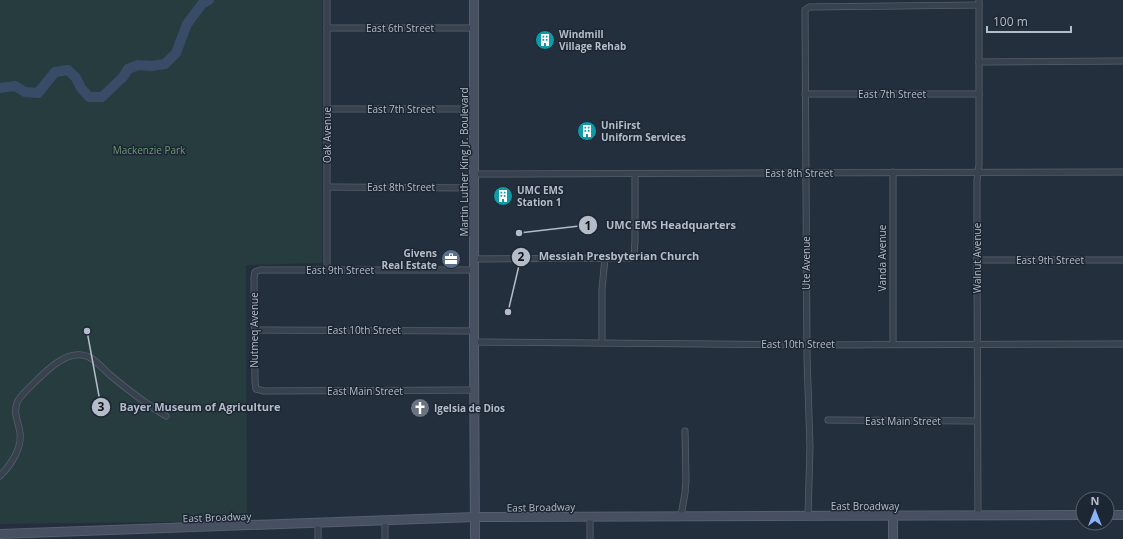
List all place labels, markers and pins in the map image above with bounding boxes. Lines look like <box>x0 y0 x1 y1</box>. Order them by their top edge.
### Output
place label: Windmill Village Rehab <box>559 27 626 53</box>
building icon: Windmill Village Rehab <box>534 29 556 51</box>
place label: UniFirst Uniform Services <box>601 118 686 144</box>
building icon: UniFirst Uniform Services <box>576 120 598 142</box>
place label: UMC EMS Station 1 <box>517 183 564 209</box>
building icon: UMC EMS Station 1 <box>492 185 514 207</box>
callout: UMC EMS Headquarters <box>578 214 744 237</box>
callout: Messiah Presbyterian Church <box>511 245 707 268</box>
place label: Givens Real Estate <box>382 246 437 272</box>
office icon: Givens Real Estate <box>440 248 462 270</box>
callout: Bayer Museum of Agriculture <box>91 395 288 418</box>
church icon: Igelsia de Dios <box>409 397 431 419</box>
place label: Igelsia de Dios <box>434 401 505 415</box>

